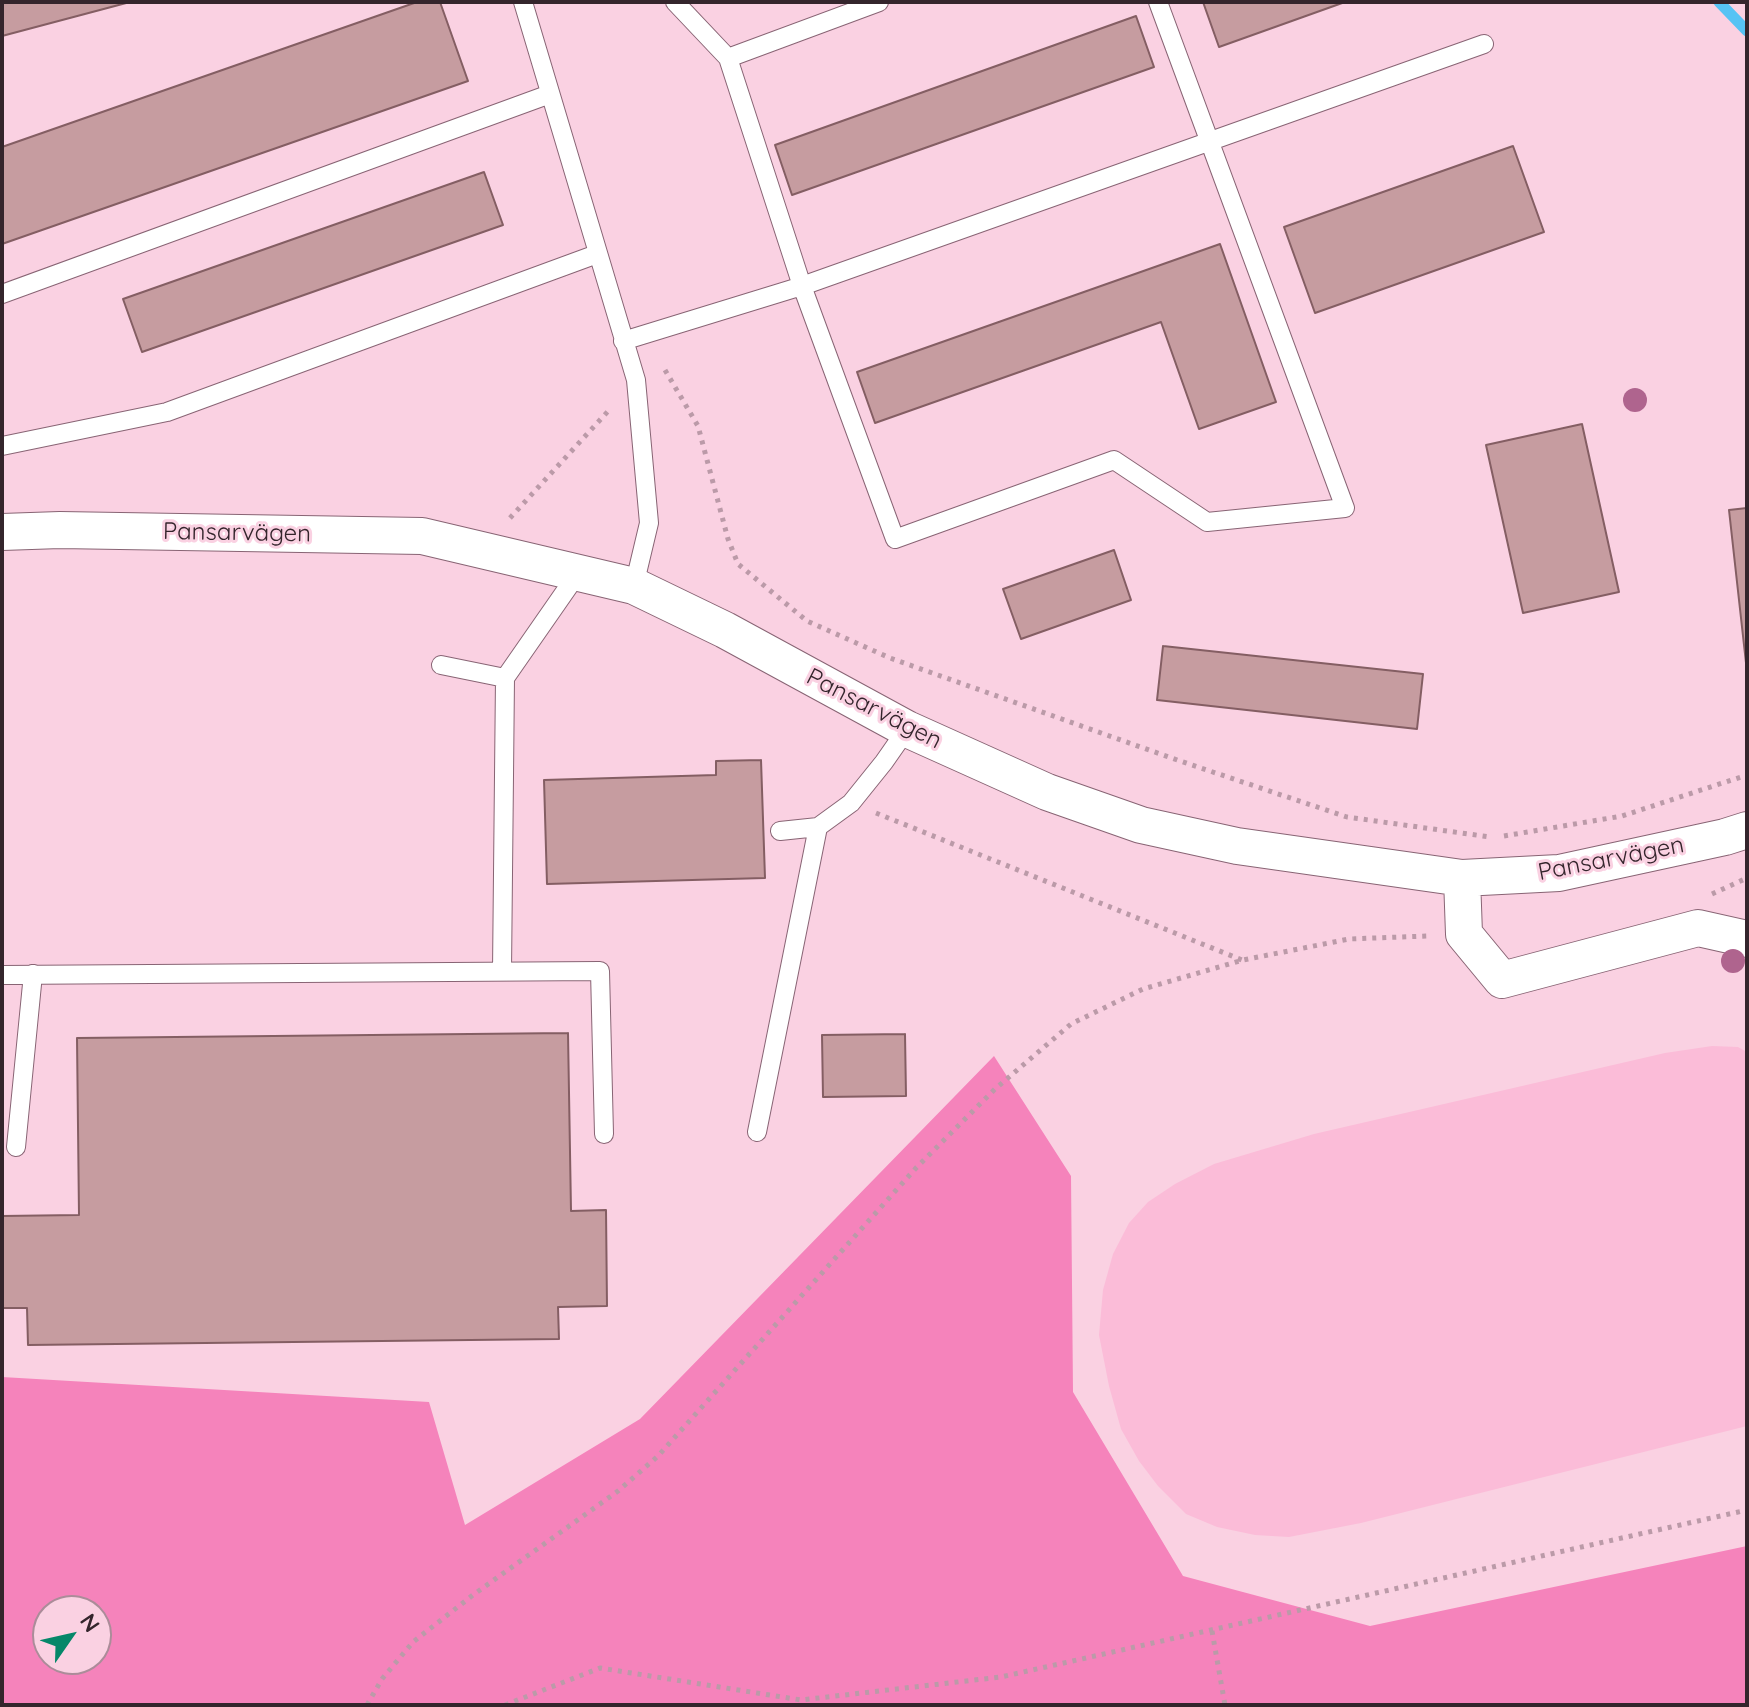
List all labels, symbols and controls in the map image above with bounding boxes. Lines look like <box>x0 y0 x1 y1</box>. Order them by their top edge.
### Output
street label: Pansarvägen <box>163 517 311 549</box>
street label: Pansarvägen <box>801 663 947 755</box>
street label: Pansarvägen <box>1536 831 1686 887</box>
north arrow <box>32 1595 112 1675</box>
text: N <box>74 1608 106 1637</box>

